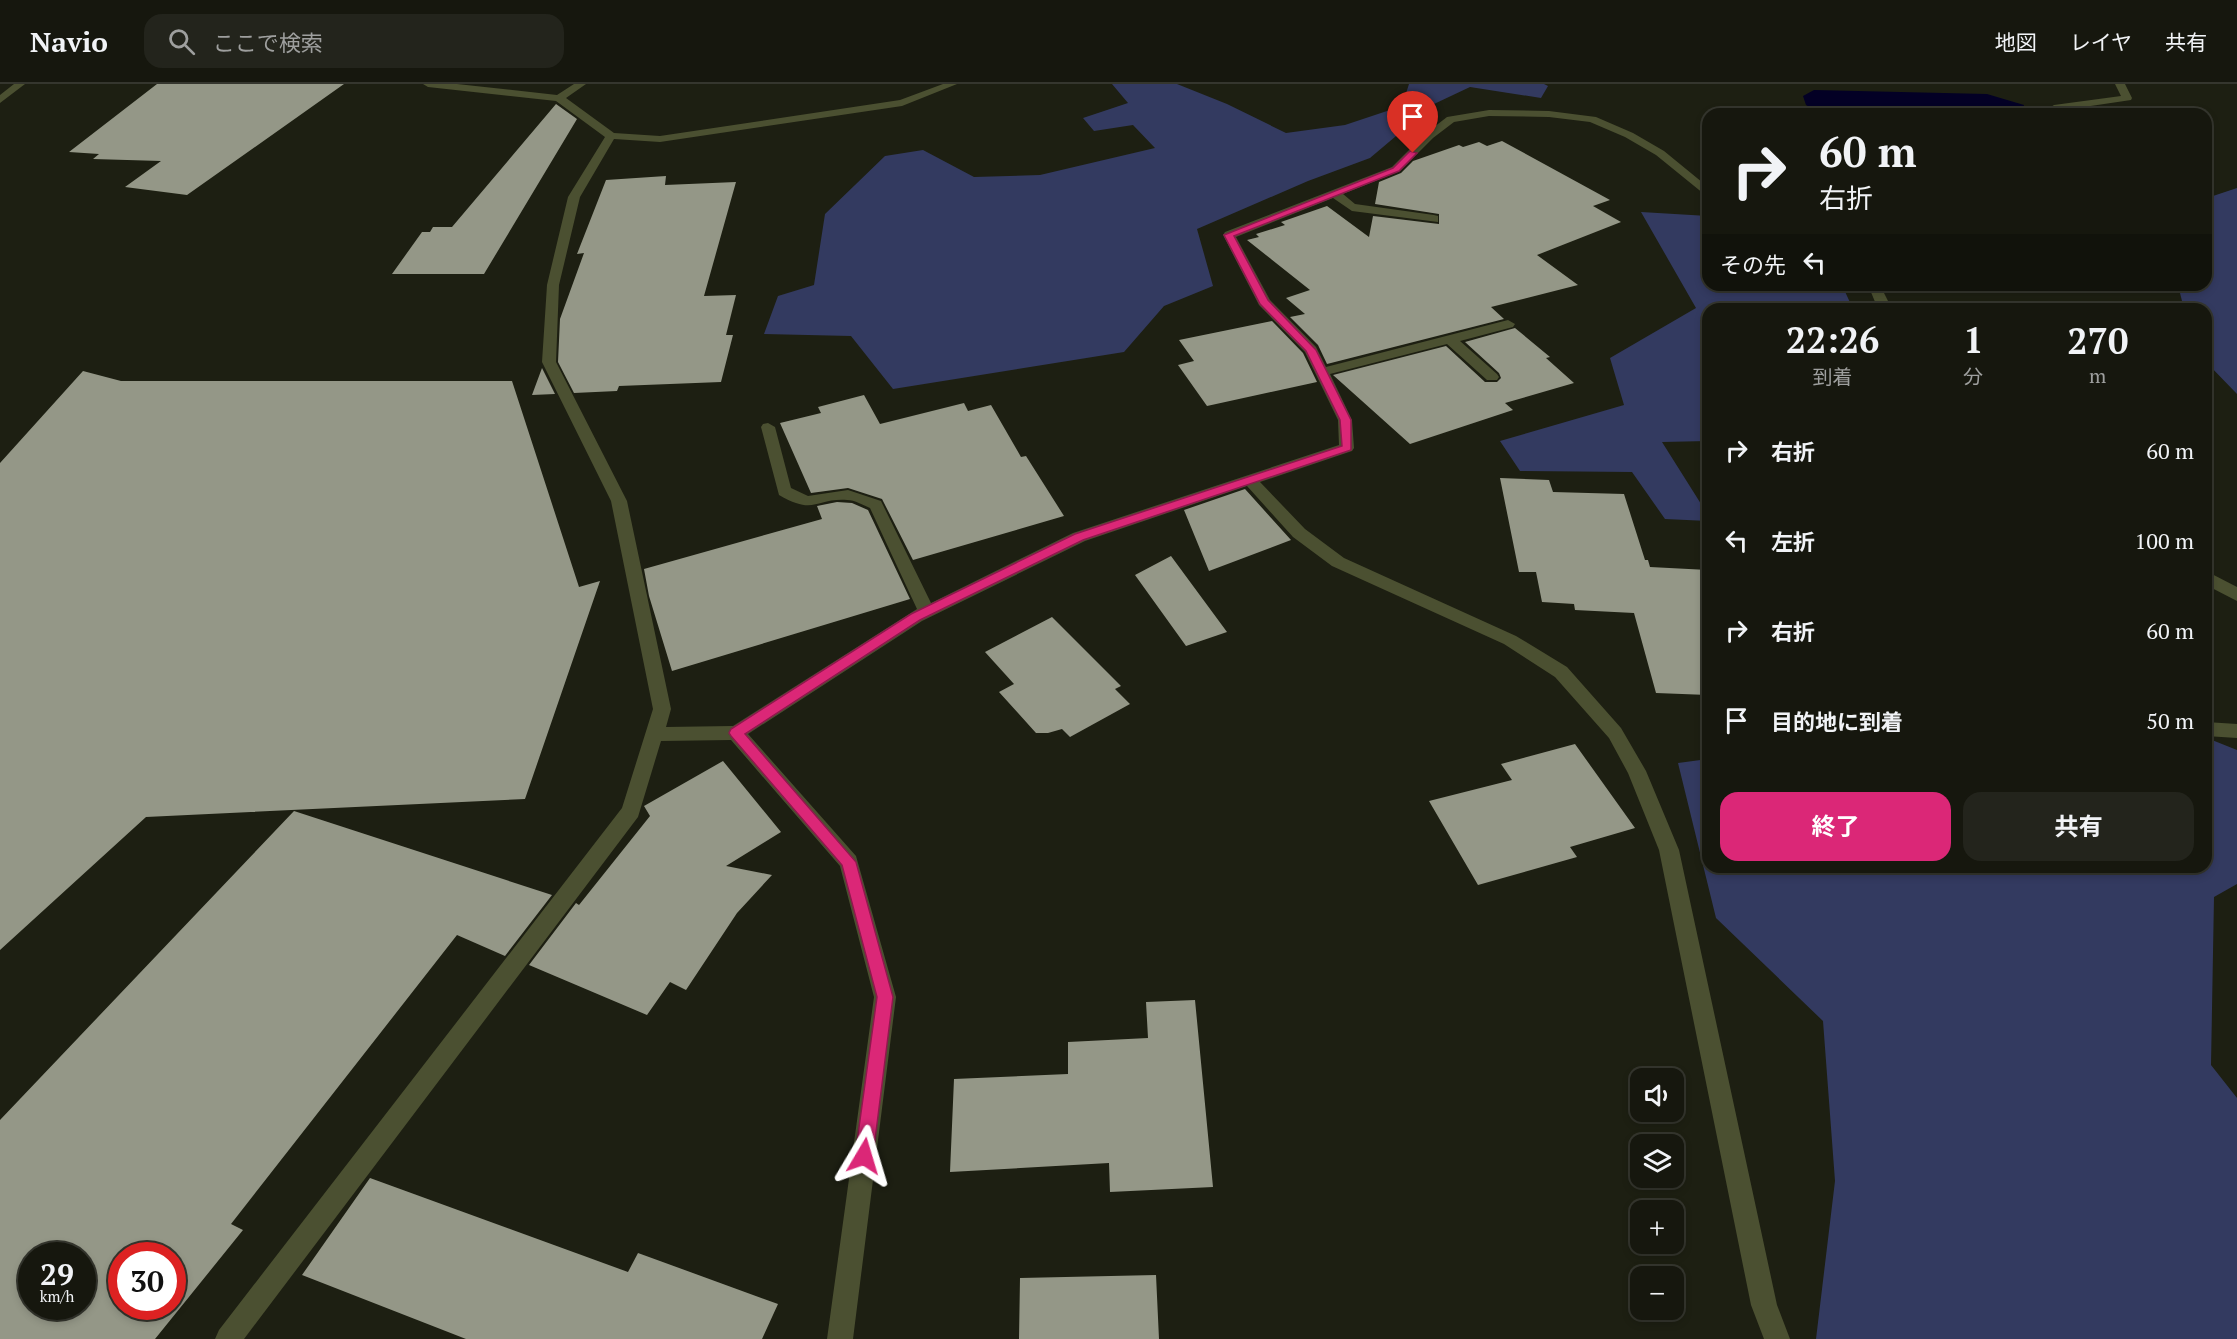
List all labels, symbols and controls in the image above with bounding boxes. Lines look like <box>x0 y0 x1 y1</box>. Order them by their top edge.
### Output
search box <box>144 14 564 68</box>
text: Navio <box>30 23 108 60</box>
icon: search <box>165 25 198 58</box>
text: ここで検索 <box>213 28 323 57</box>
text: 地図 <box>1995 28 2037 56</box>
text: レイヤ <box>2070 28 2132 56</box>
text: 共有 <box>2165 28 2207 56</box>
pin <box>1387 91 1438 153</box>
icon: arrive <box>1396 100 1429 133</box>
text: 60 m <box>1819 123 1917 179</box>
icon: right <box>1720 132 1798 210</box>
text: 右折 <box>1819 180 1873 216</box>
icon: left <box>1798 246 1831 279</box>
text: その先 <box>1720 250 1786 279</box>
text: 22:26 <box>1786 316 1879 363</box>
text: 1 <box>1963 316 1984 363</box>
text: 270 <box>2067 317 2128 364</box>
text: m <box>2089 362 2106 389</box>
text: 到着 <box>1813 363 1853 390</box>
text: 分 <box>1963 363 1983 390</box>
icon: right <box>1720 434 1753 467</box>
text: 60 m <box>2146 436 2194 465</box>
text: 右折 <box>1771 437 1815 466</box>
icon: left <box>1720 524 1753 557</box>
text: 100 m <box>2134 526 2194 555</box>
text: 左折 <box>1771 527 1815 556</box>
icon: right <box>1720 614 1753 647</box>
text: 60 m <box>2146 616 2194 645</box>
text: 右折 <box>1771 617 1815 646</box>
icon: arrive <box>1720 704 1753 737</box>
text: 50 m <box>2146 706 2194 735</box>
text: 目的地に到着 <box>1771 707 1903 736</box>
button: 終了 <box>1720 792 1951 861</box>
button: 共有 <box>1963 792 2194 861</box>
map controls <box>1630 1068 1684 1320</box>
button: sound <box>1630 1068 1684 1122</box>
position arrow <box>832 1124 896 1188</box>
button: layers <box>1630 1134 1684 1188</box>
button: + <box>1630 1200 1684 1254</box>
speed limit sign: 30 <box>108 1242 186 1320</box>
text: 29 <box>40 1254 74 1294</box>
button: − <box>1630 1266 1684 1320</box>
text: km/h <box>40 1286 74 1306</box>

